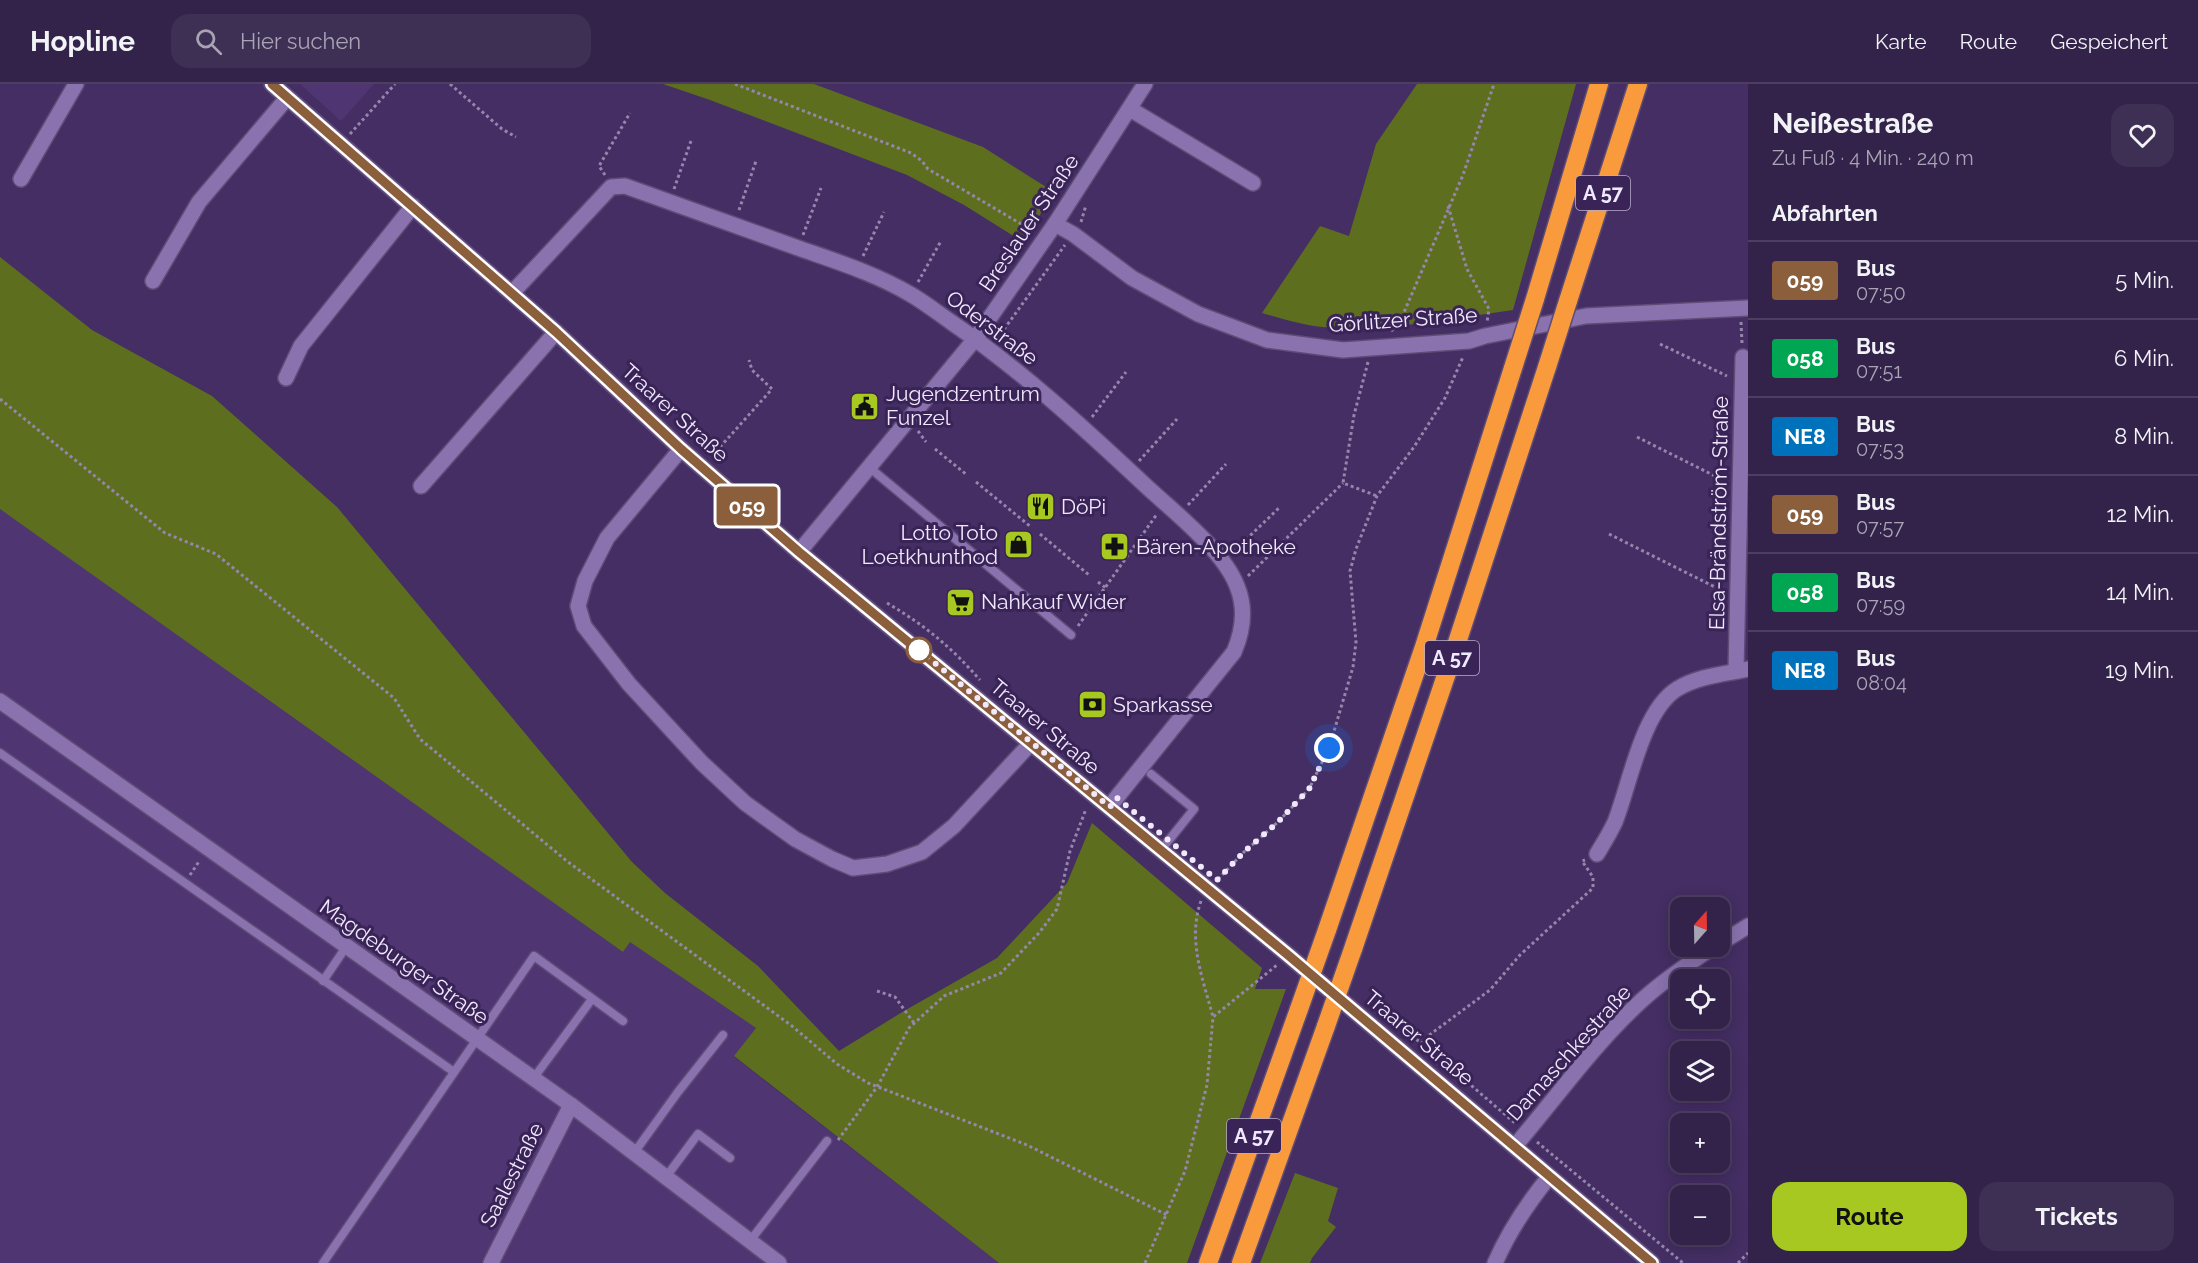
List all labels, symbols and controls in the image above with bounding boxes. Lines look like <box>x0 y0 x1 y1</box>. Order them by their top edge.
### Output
search box <box>171 14 591 68</box>
text: Hopline <box>30 25 135 58</box>
icon: search <box>192 25 225 58</box>
text: Hier suchen <box>240 28 361 54</box>
text: Karte <box>1875 29 1927 54</box>
text: Route <box>1960 29 2017 54</box>
text: Gespeichert <box>2050 29 2168 54</box>
button: heart <box>2111 104 2174 167</box>
text: Neißestraße <box>1772 107 1933 140</box>
text: Zu Fuß · 4 Min. · 240 m <box>1772 146 1974 170</box>
street label: Breslauer Straße <box>974 149 1084 296</box>
road number: A 57 <box>1576 176 1630 210</box>
text: Abfahrten <box>1772 200 1878 226</box>
text: Bus <box>1856 255 1895 281</box>
text: 5 Min. <box>2115 267 2174 293</box>
text: 059 <box>1787 268 1823 293</box>
text: 07:50 <box>1856 281 1906 305</box>
street label: Oderstraße <box>941 285 1043 370</box>
street label: Görlitzer Straße <box>1328 302 1478 337</box>
text: Bus <box>1856 333 1895 359</box>
text: 6 Min. <box>2114 345 2174 371</box>
text: 058 <box>1786 346 1824 371</box>
street label: Traarer Straße <box>617 358 734 467</box>
text: 07:51 <box>1856 359 1902 383</box>
place label: Jugendzentrum Funzel <box>886 381 1040 430</box>
public building icon: Jugendzentrum Funzel <box>849 390 881 422</box>
street label: Elsa-Brändström-Straße <box>1704 396 1733 630</box>
text: Bus <box>1856 411 1895 437</box>
text: 8 Min. <box>2114 423 2174 449</box>
text: NE8 <box>1784 424 1826 449</box>
text: 07:53 <box>1856 437 1904 461</box>
line badge: 059 <box>712 486 782 526</box>
text: Bus <box>1856 489 1895 515</box>
restaurant icon: DöPi <box>1024 491 1056 523</box>
text: 059 <box>729 494 765 519</box>
place label: DöPi <box>1061 494 1106 519</box>
text: 12 Min. <box>2106 501 2174 527</box>
text: 059 <box>1787 502 1823 527</box>
text: 07:57 <box>1856 515 1904 539</box>
place label: Lotto Toto Loetkhunthod <box>861 520 998 569</box>
shop icon: Lotto Toto Loetkhunthod <box>1003 529 1035 561</box>
pharmacy icon: Bären-Apotheke <box>1099 531 1131 563</box>
place label: Bären-Apotheke <box>1136 534 1296 559</box>
text: Bus <box>1856 567 1895 593</box>
text: 14 Min. <box>2106 579 2174 605</box>
text: 058 <box>1786 580 1824 605</box>
supermarket icon: Nahkauf Wider <box>944 586 976 618</box>
place label: Nahkauf Wider <box>981 589 1127 614</box>
text: 07:59 <box>1856 593 1905 617</box>
unlabelled marker <box>906 637 932 663</box>
road number: A 57 <box>1425 641 1479 675</box>
text: Bus <box>1856 645 1895 671</box>
text: 19 Min. <box>2105 657 2174 683</box>
text: NE8 <box>1784 658 1826 683</box>
text: 08:04 <box>1856 671 1907 695</box>
street label: Traarer Straße <box>986 674 1105 780</box>
bank icon: Sparkasse <box>1076 689 1108 721</box>
place label: Sparkasse <box>1113 692 1213 717</box>
your location <box>1314 733 1344 763</box>
street label: Magdeburger Straße <box>315 894 494 1029</box>
north arrow <box>1670 897 1730 957</box>
map controls <box>1670 897 1730 1245</box>
button: locate <box>1670 969 1730 1029</box>
street label: Damaschkestraße <box>1501 980 1636 1126</box>
street label: Traarer Straße <box>1360 985 1479 1091</box>
button: layers <box>1670 1041 1730 1101</box>
button: + <box>1670 1113 1730 1173</box>
street label: Saalestraße <box>475 1119 548 1231</box>
road number: A 57 <box>1227 1119 1281 1153</box>
button: Route <box>1772 1182 1967 1251</box>
button: Tickets <box>1979 1182 2174 1251</box>
button: − <box>1670 1185 1730 1245</box>

